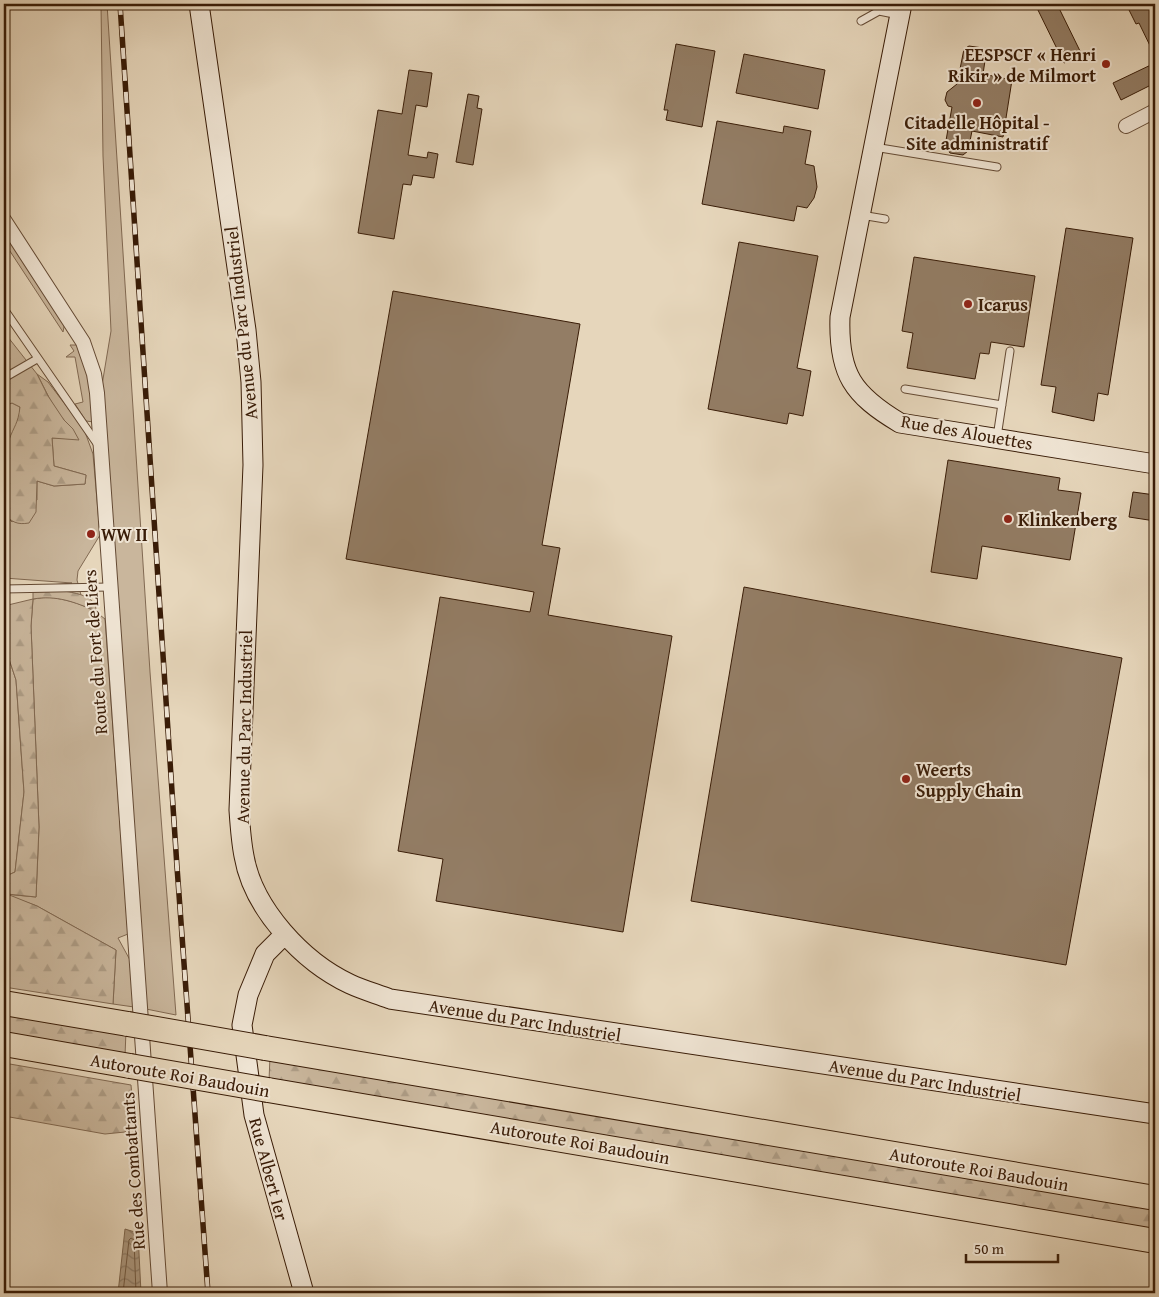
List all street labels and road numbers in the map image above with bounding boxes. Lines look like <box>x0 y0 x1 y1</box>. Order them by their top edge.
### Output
street label: Avenue du Parc Industriel <box>217 225 265 421</box>
street label: Rue des Alouettes <box>899 407 1035 457</box>
street label: Route du Fort de Liers <box>76 569 114 735</box>
street label: Avenue du Parc Industriel <box>229 630 259 824</box>
street label: Avenue du Parc Industriel <box>427 991 623 1049</box>
street label: Autoroute Roi Baudouin <box>88 1046 272 1104</box>
street label: Avenue du Parc Industriel <box>827 1051 1023 1109</box>
street label: Rue des Combattants <box>114 1091 152 1251</box>
street label: Autoroute Roi Baudouin <box>488 1113 672 1171</box>
street label: Rue Albert Ier <box>242 1115 296 1224</box>
street label: Autoroute Roi Baudouin <box>887 1140 1071 1198</box>

